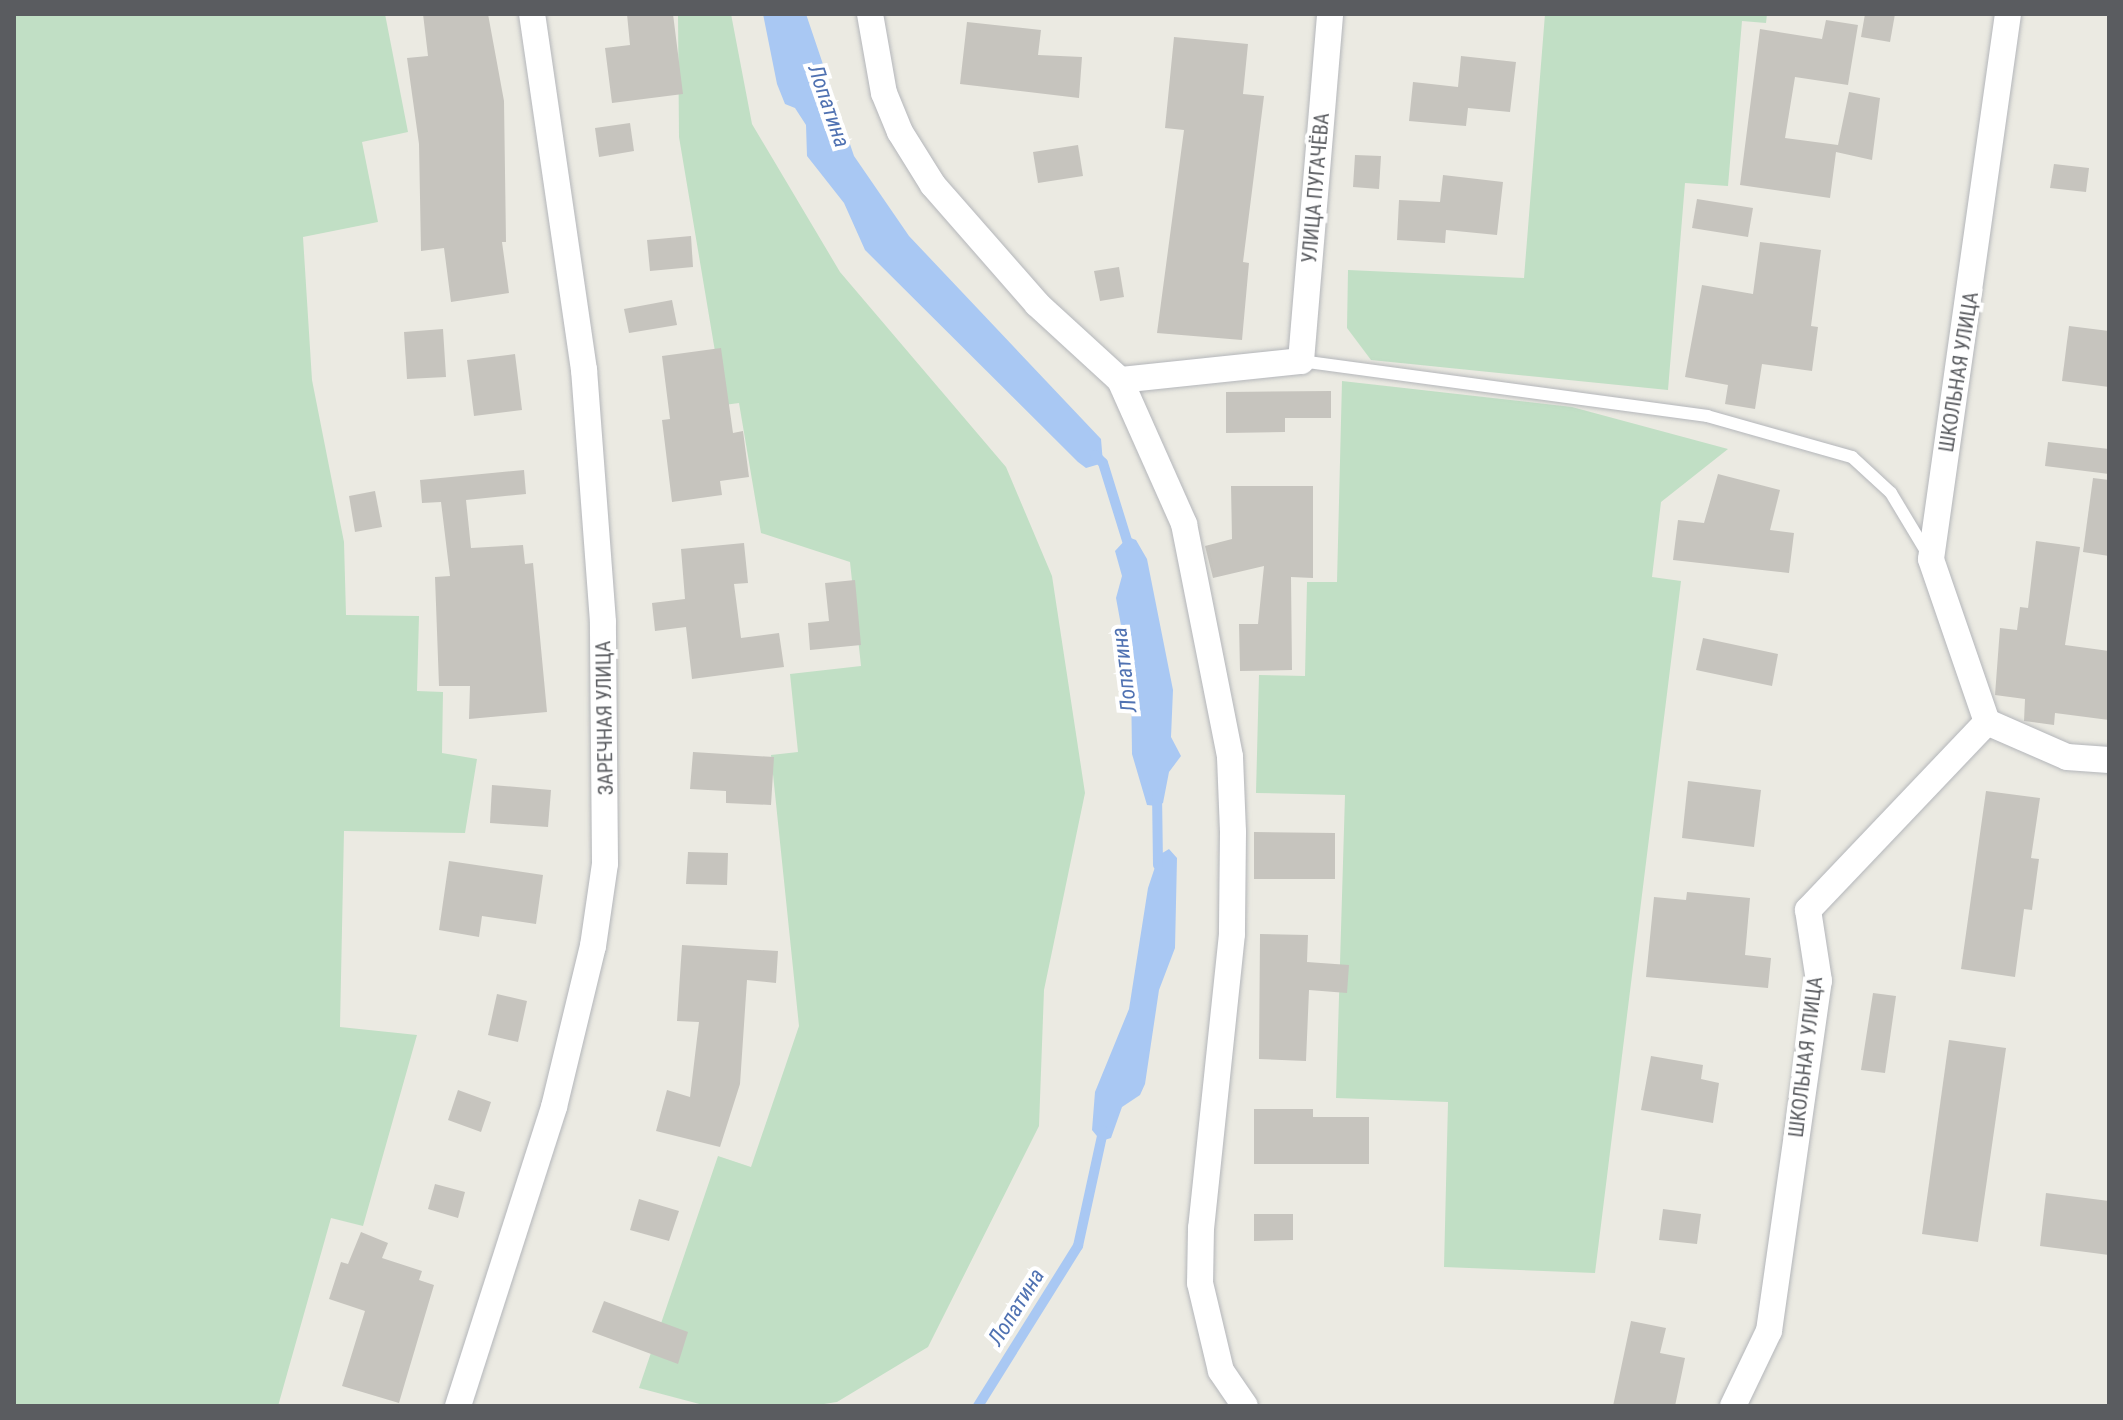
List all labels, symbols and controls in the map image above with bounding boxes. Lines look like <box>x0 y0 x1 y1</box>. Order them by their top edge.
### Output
water label: Лопатина <box>803 61 855 151</box>
street label: УЛИЦА ПУГАЧЁВА <box>1297 112 1335 264</box>
street label: ШКОЛЬНАЯ УЛИЦА <box>1934 290 1984 454</box>
water label: Лопатина <box>1106 626 1142 714</box>
street label: ЗАРЕЧНАЯ УЛИЦА <box>592 641 618 795</box>
street label: ШКОЛЬНАЯ УЛИЦА <box>1784 975 1828 1139</box>
water label: Лопатина <box>982 1264 1050 1350</box>

